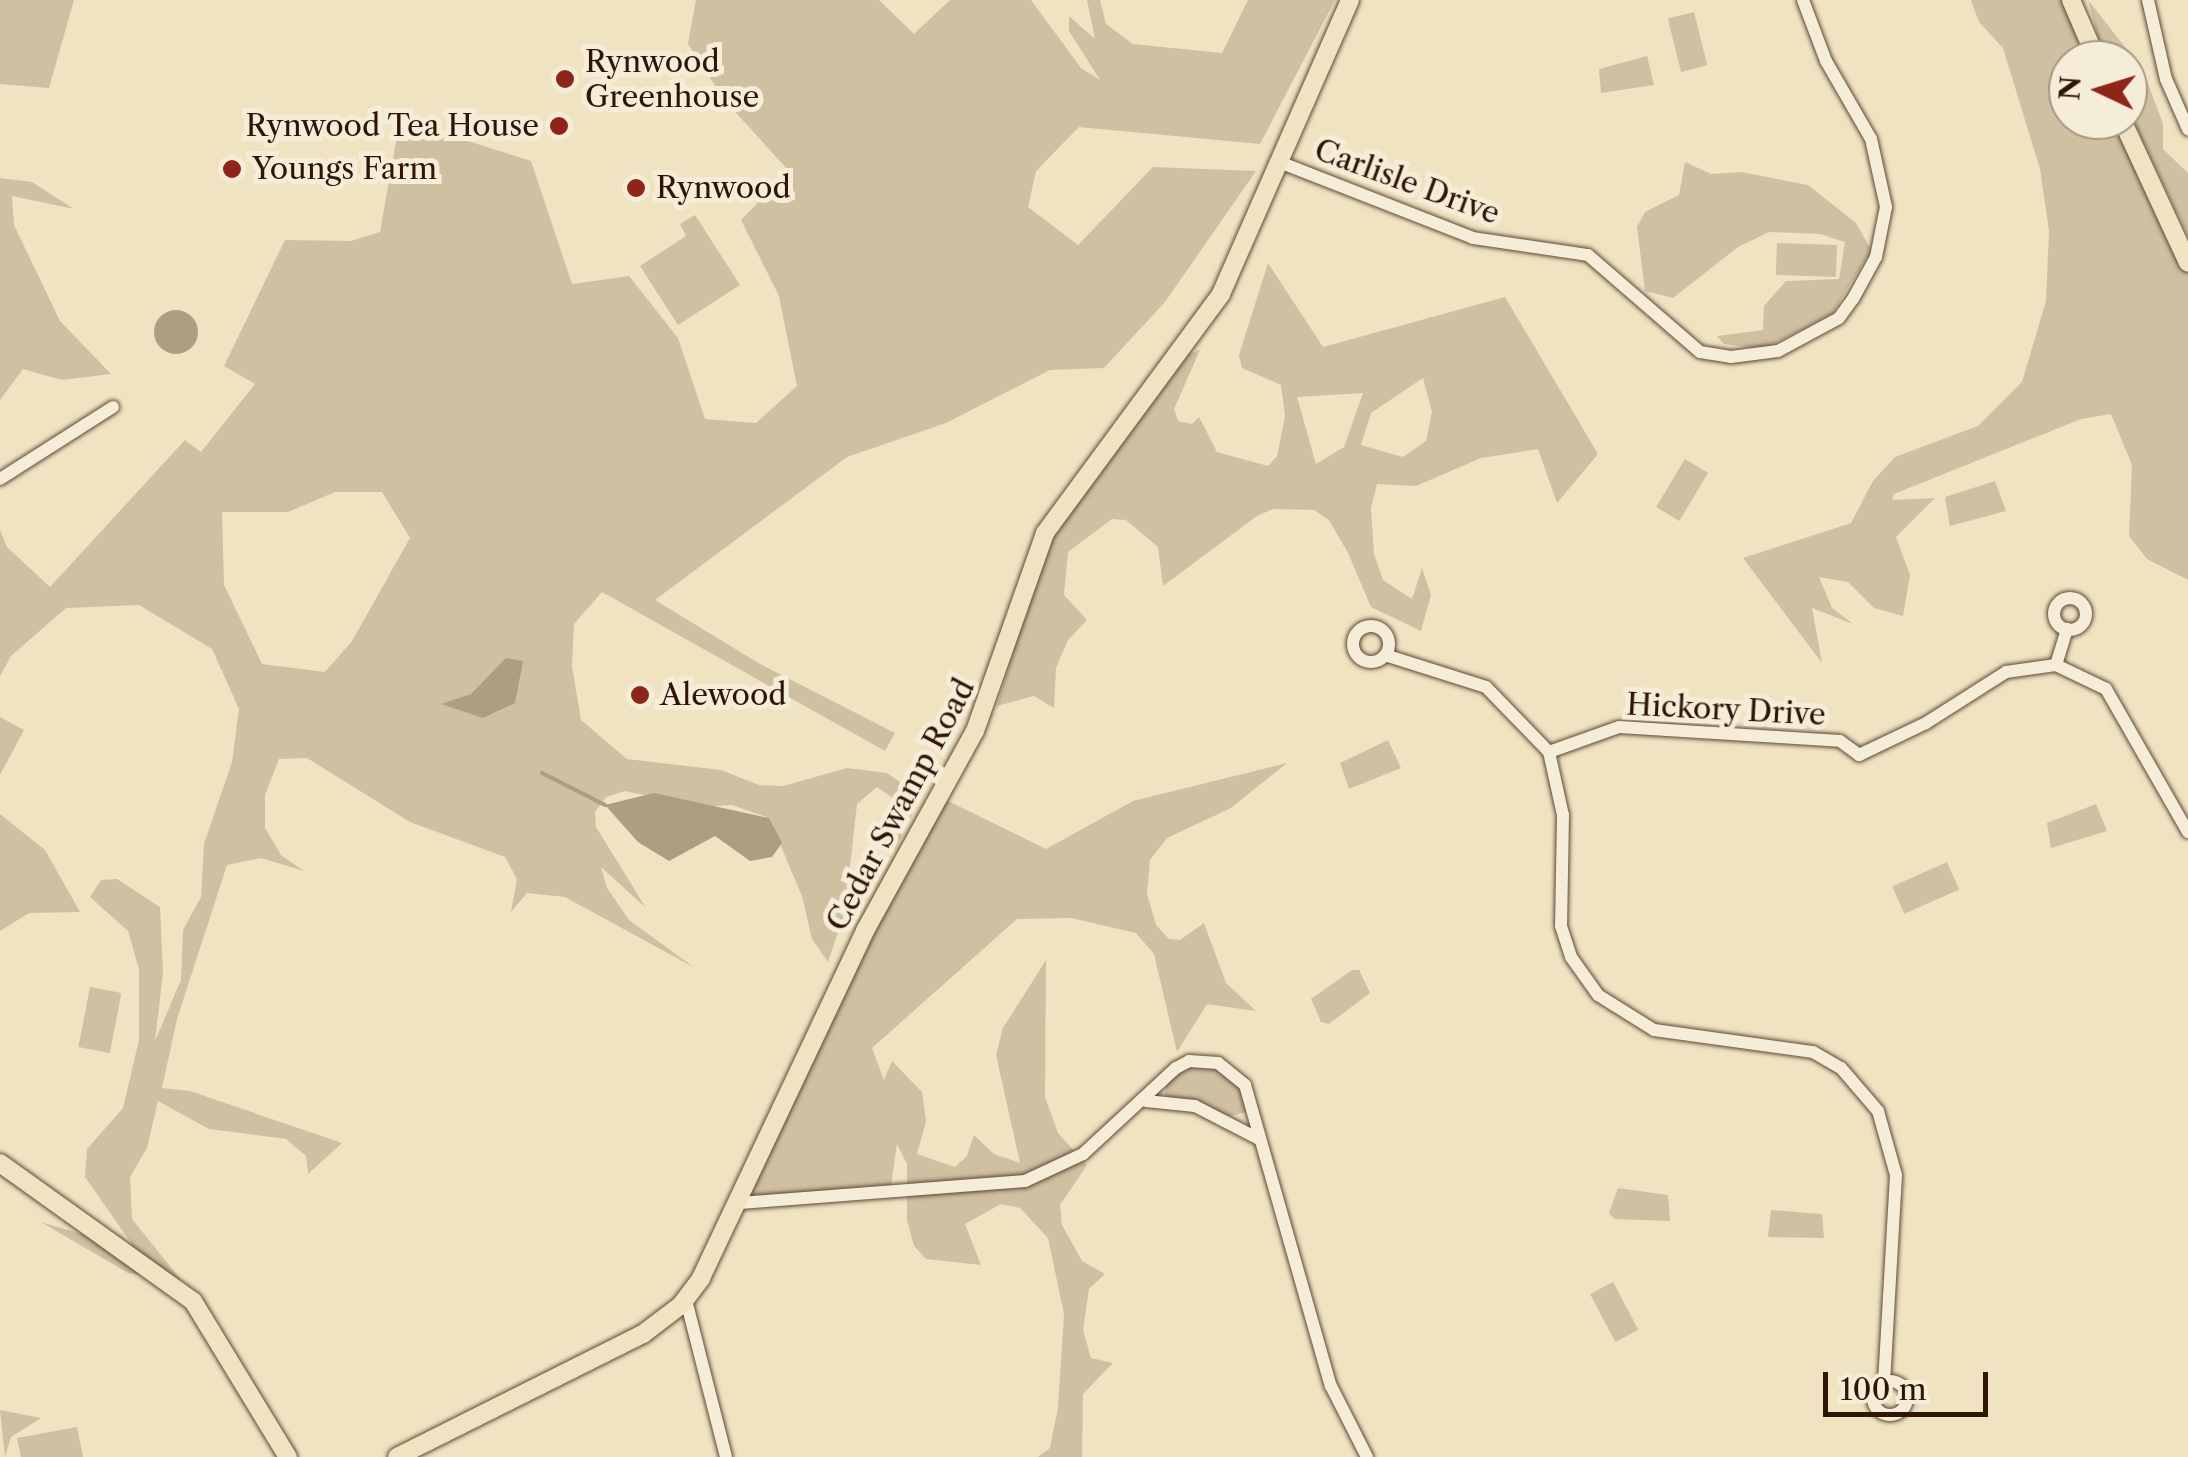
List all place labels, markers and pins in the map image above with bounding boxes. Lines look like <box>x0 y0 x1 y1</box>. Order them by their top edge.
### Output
place label: Rynwood Greenhouse <box>585 44 759 114</box>
marker: Rynwood Greenhouse <box>554 68 576 90</box>
place label: Rynwood Tea House <box>244 108 539 144</box>
marker: Rynwood Tea House <box>548 115 570 137</box>
place label: Youngs Farm <box>252 151 437 187</box>
marker: Youngs Farm <box>221 158 243 180</box>
place label: Rynwood <box>656 170 791 206</box>
marker: Rynwood <box>625 177 647 199</box>
place label: Alewood <box>660 677 787 713</box>
marker: Alewood <box>629 684 651 706</box>

